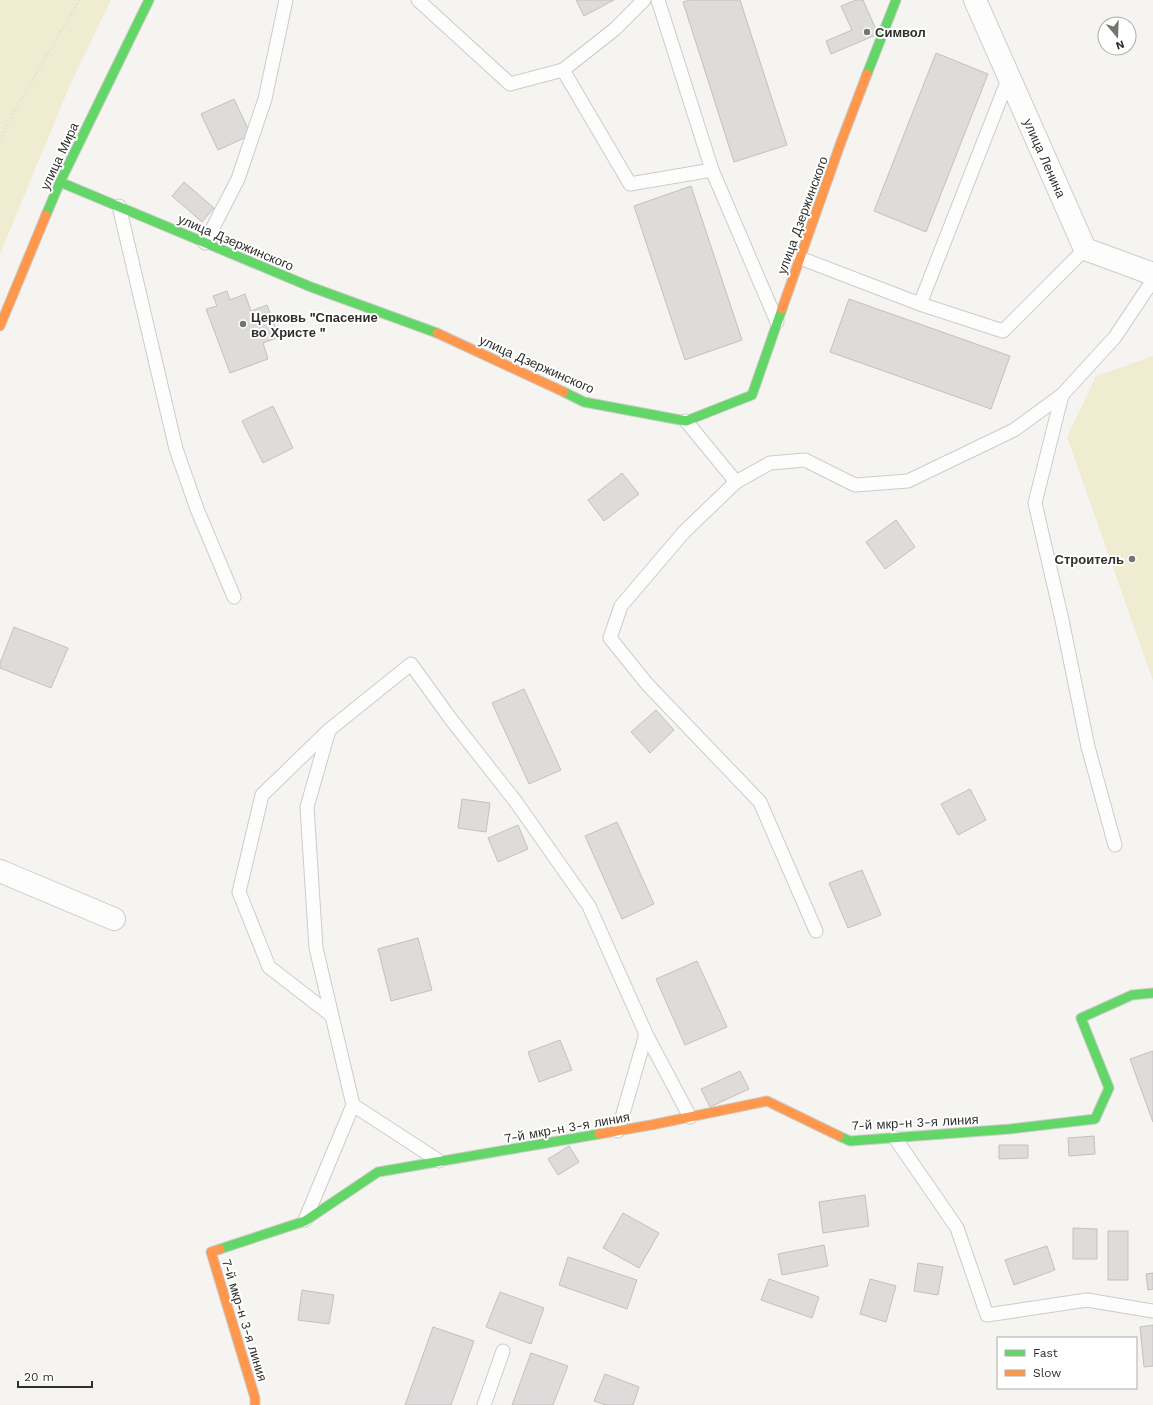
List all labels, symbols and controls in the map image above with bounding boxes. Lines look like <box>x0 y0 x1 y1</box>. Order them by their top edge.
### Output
north arrow <box>1097 16 1137 56</box>
place label: Символ <box>875 25 926 40</box>
marker: Символ <box>862 27 872 37</box>
text: N <box>1114 38 1126 52</box>
street label: улица Ленина <box>1020 116 1069 201</box>
street label: улица Мира <box>37 119 82 192</box>
street label: улица Дзержинского <box>774 154 831 276</box>
street label: улица Дзержинского <box>176 211 296 274</box>
place label: Церковь "Спасение во Христе " <box>251 310 378 340</box>
marker: Церковь "Спасение во Христе " <box>238 319 248 329</box>
street label: улица Дзержинского <box>477 332 597 397</box>
place label: Строитель <box>1055 552 1124 567</box>
marker: Строитель <box>1127 554 1137 564</box>
street label: 7-й мкр-н 3-я линия <box>503 1109 631 1146</box>
street label: 7-й мкр-н 3-я линия <box>851 1112 979 1133</box>
street label: 7-й мкр-н 3-я линия <box>219 1257 270 1383</box>
legend <box>997 1337 1137 1389</box>
text: Fast <box>1033 1346 1058 1360</box>
scale bar <box>18 1363 92 1389</box>
text: Slow <box>1033 1366 1061 1380</box>
text: 20 m <box>24 1370 54 1384</box>

